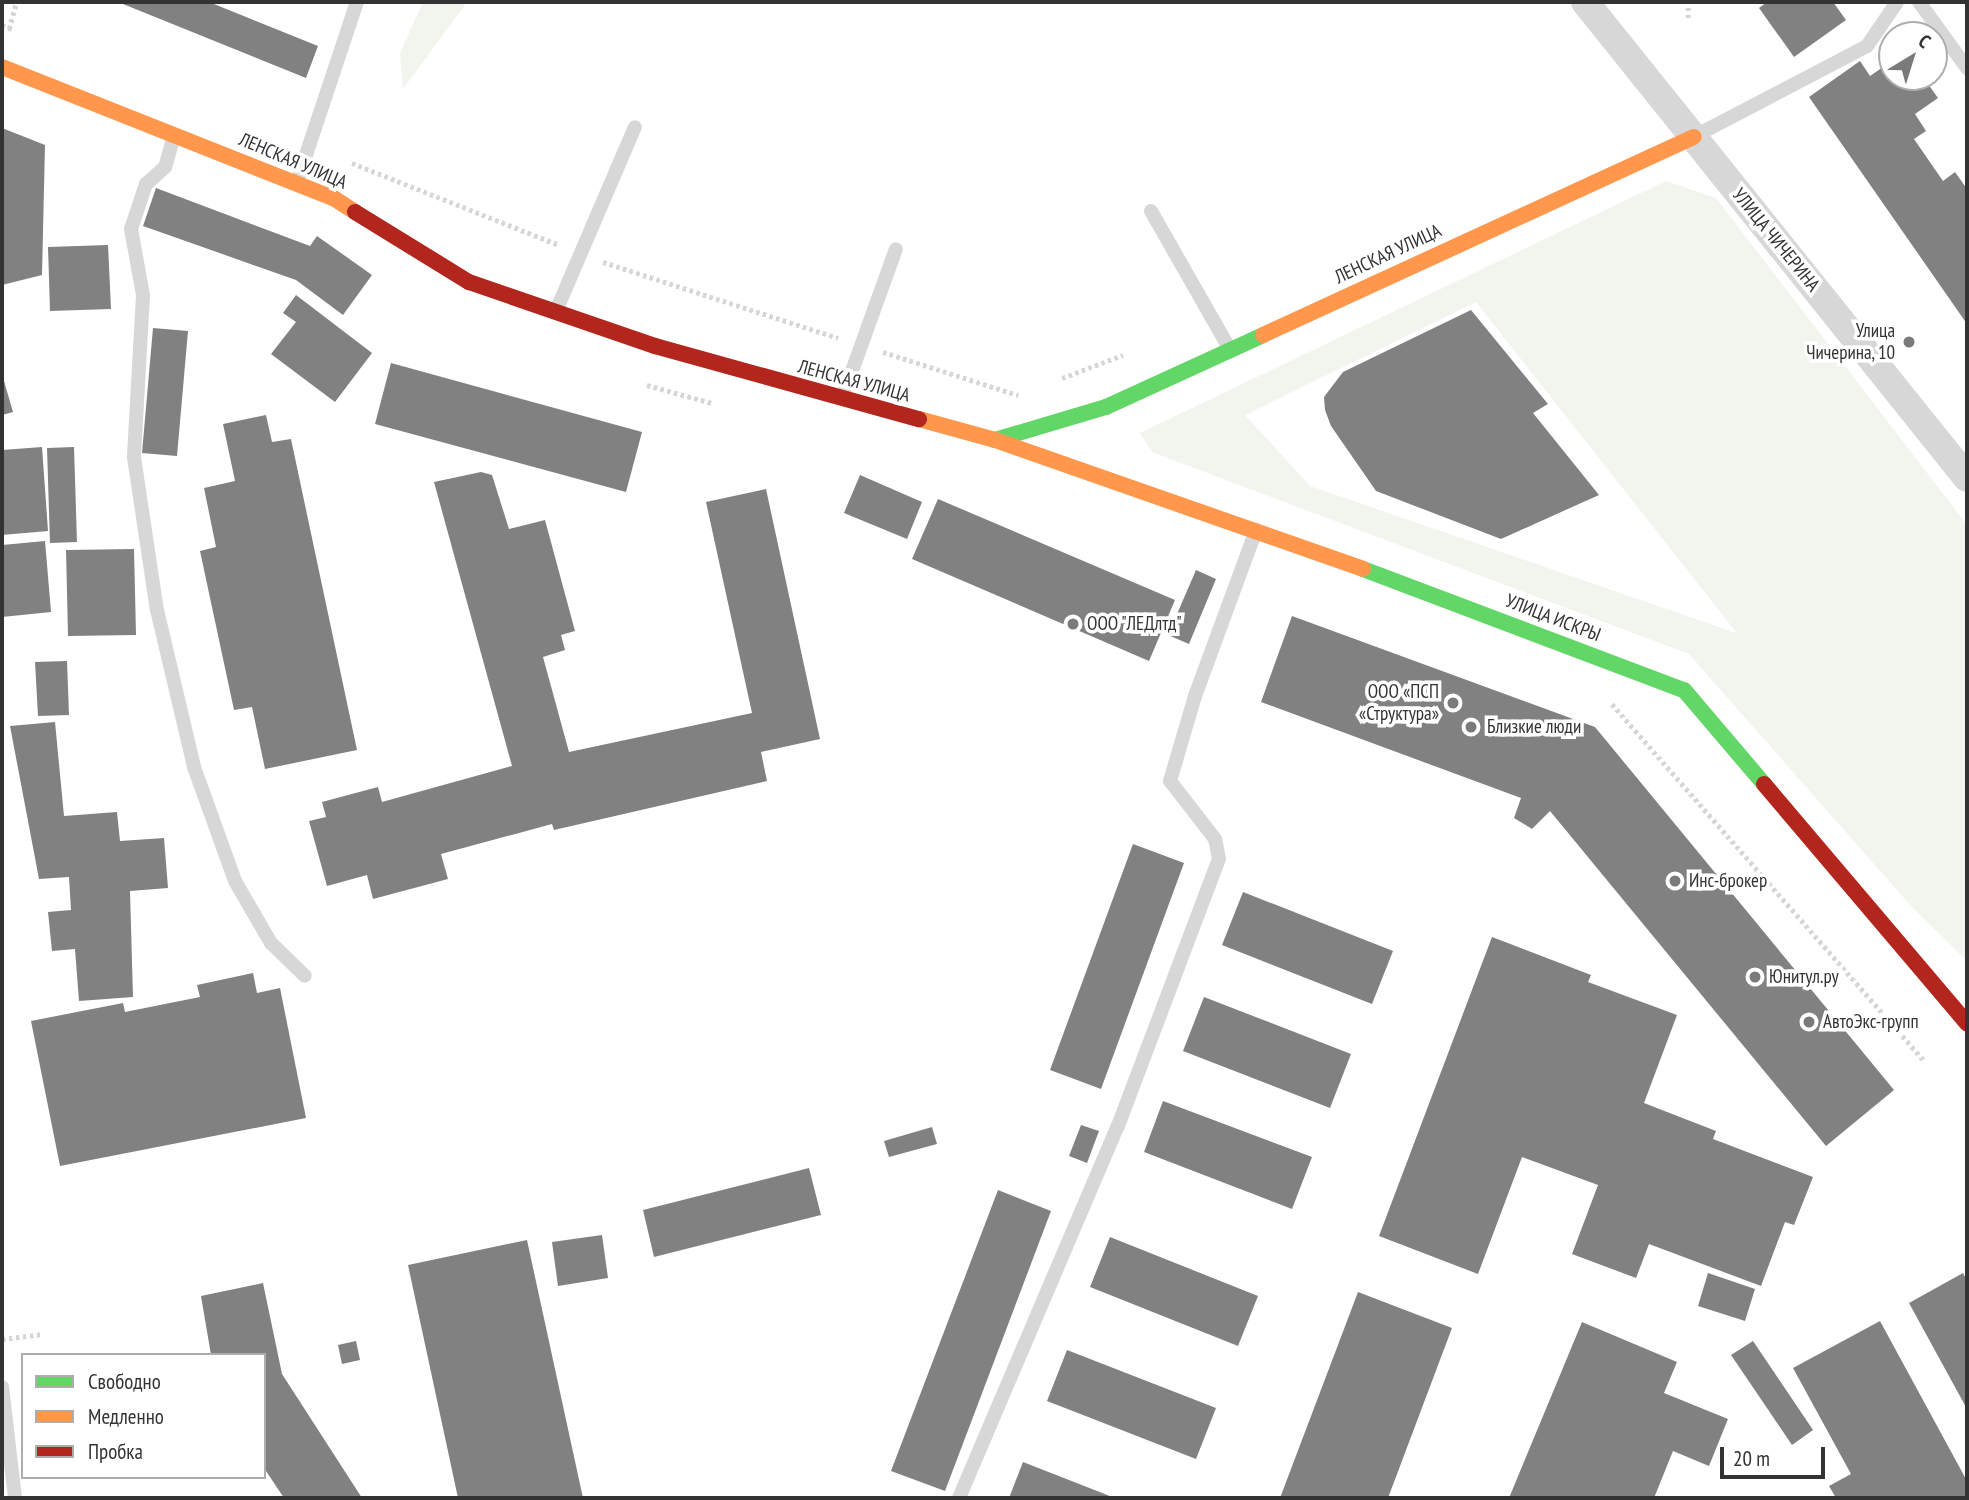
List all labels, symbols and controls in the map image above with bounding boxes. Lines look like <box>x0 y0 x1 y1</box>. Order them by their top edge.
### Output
north arrow <box>1878 21 1948 91</box>
text: С <box>1914 29 1936 53</box>
street label: ЛЕНСКАЯ УЛИЦА <box>235 128 351 194</box>
street label: УЛИЦА ЧИЧЕРИНА <box>1727 184 1825 296</box>
street label: ЛЕНСКАЯ УЛИЦА <box>1331 219 1445 289</box>
place label: Улица Чичерина, 10 <box>1805 320 1895 364</box>
marker: Улица Чичерина, 10 <box>1901 334 1917 350</box>
street label: ЛЕНСКАЯ УЛИЦА <box>795 355 913 407</box>
street label: УЛИЦА ИСКРЫ <box>1502 589 1604 647</box>
place label: ООО "ЛЕДлтд" <box>1087 613 1183 635</box>
marker: ООО "ЛЕДлтд" <box>1065 616 1081 632</box>
place label: ООО «ПСП «Структура» <box>1359 681 1439 725</box>
marker: ООО «ПСП «Структура» <box>1445 695 1461 711</box>
place label: Близкие люди <box>1487 716 1581 738</box>
marker: Близкие люди <box>1461 717 1481 737</box>
place label: Инс-брокер <box>1689 870 1767 892</box>
marker: Инс-брокер <box>1667 873 1683 889</box>
place label: Юнитул.ру <box>1769 966 1839 988</box>
marker: Юнитул.ру <box>1747 969 1763 985</box>
place label: АвтоЭкс-групп <box>1823 1011 1919 1033</box>
marker: АвтоЭкс-групп <box>1801 1014 1817 1030</box>
legend <box>21 1353 266 1479</box>
text: Свободно <box>88 1368 161 1395</box>
text: Медленно <box>88 1403 164 1430</box>
scale bar <box>1724 1434 1829 1478</box>
text: Пробка <box>88 1438 143 1465</box>
text: 20 m <box>1733 1445 1770 1472</box>

